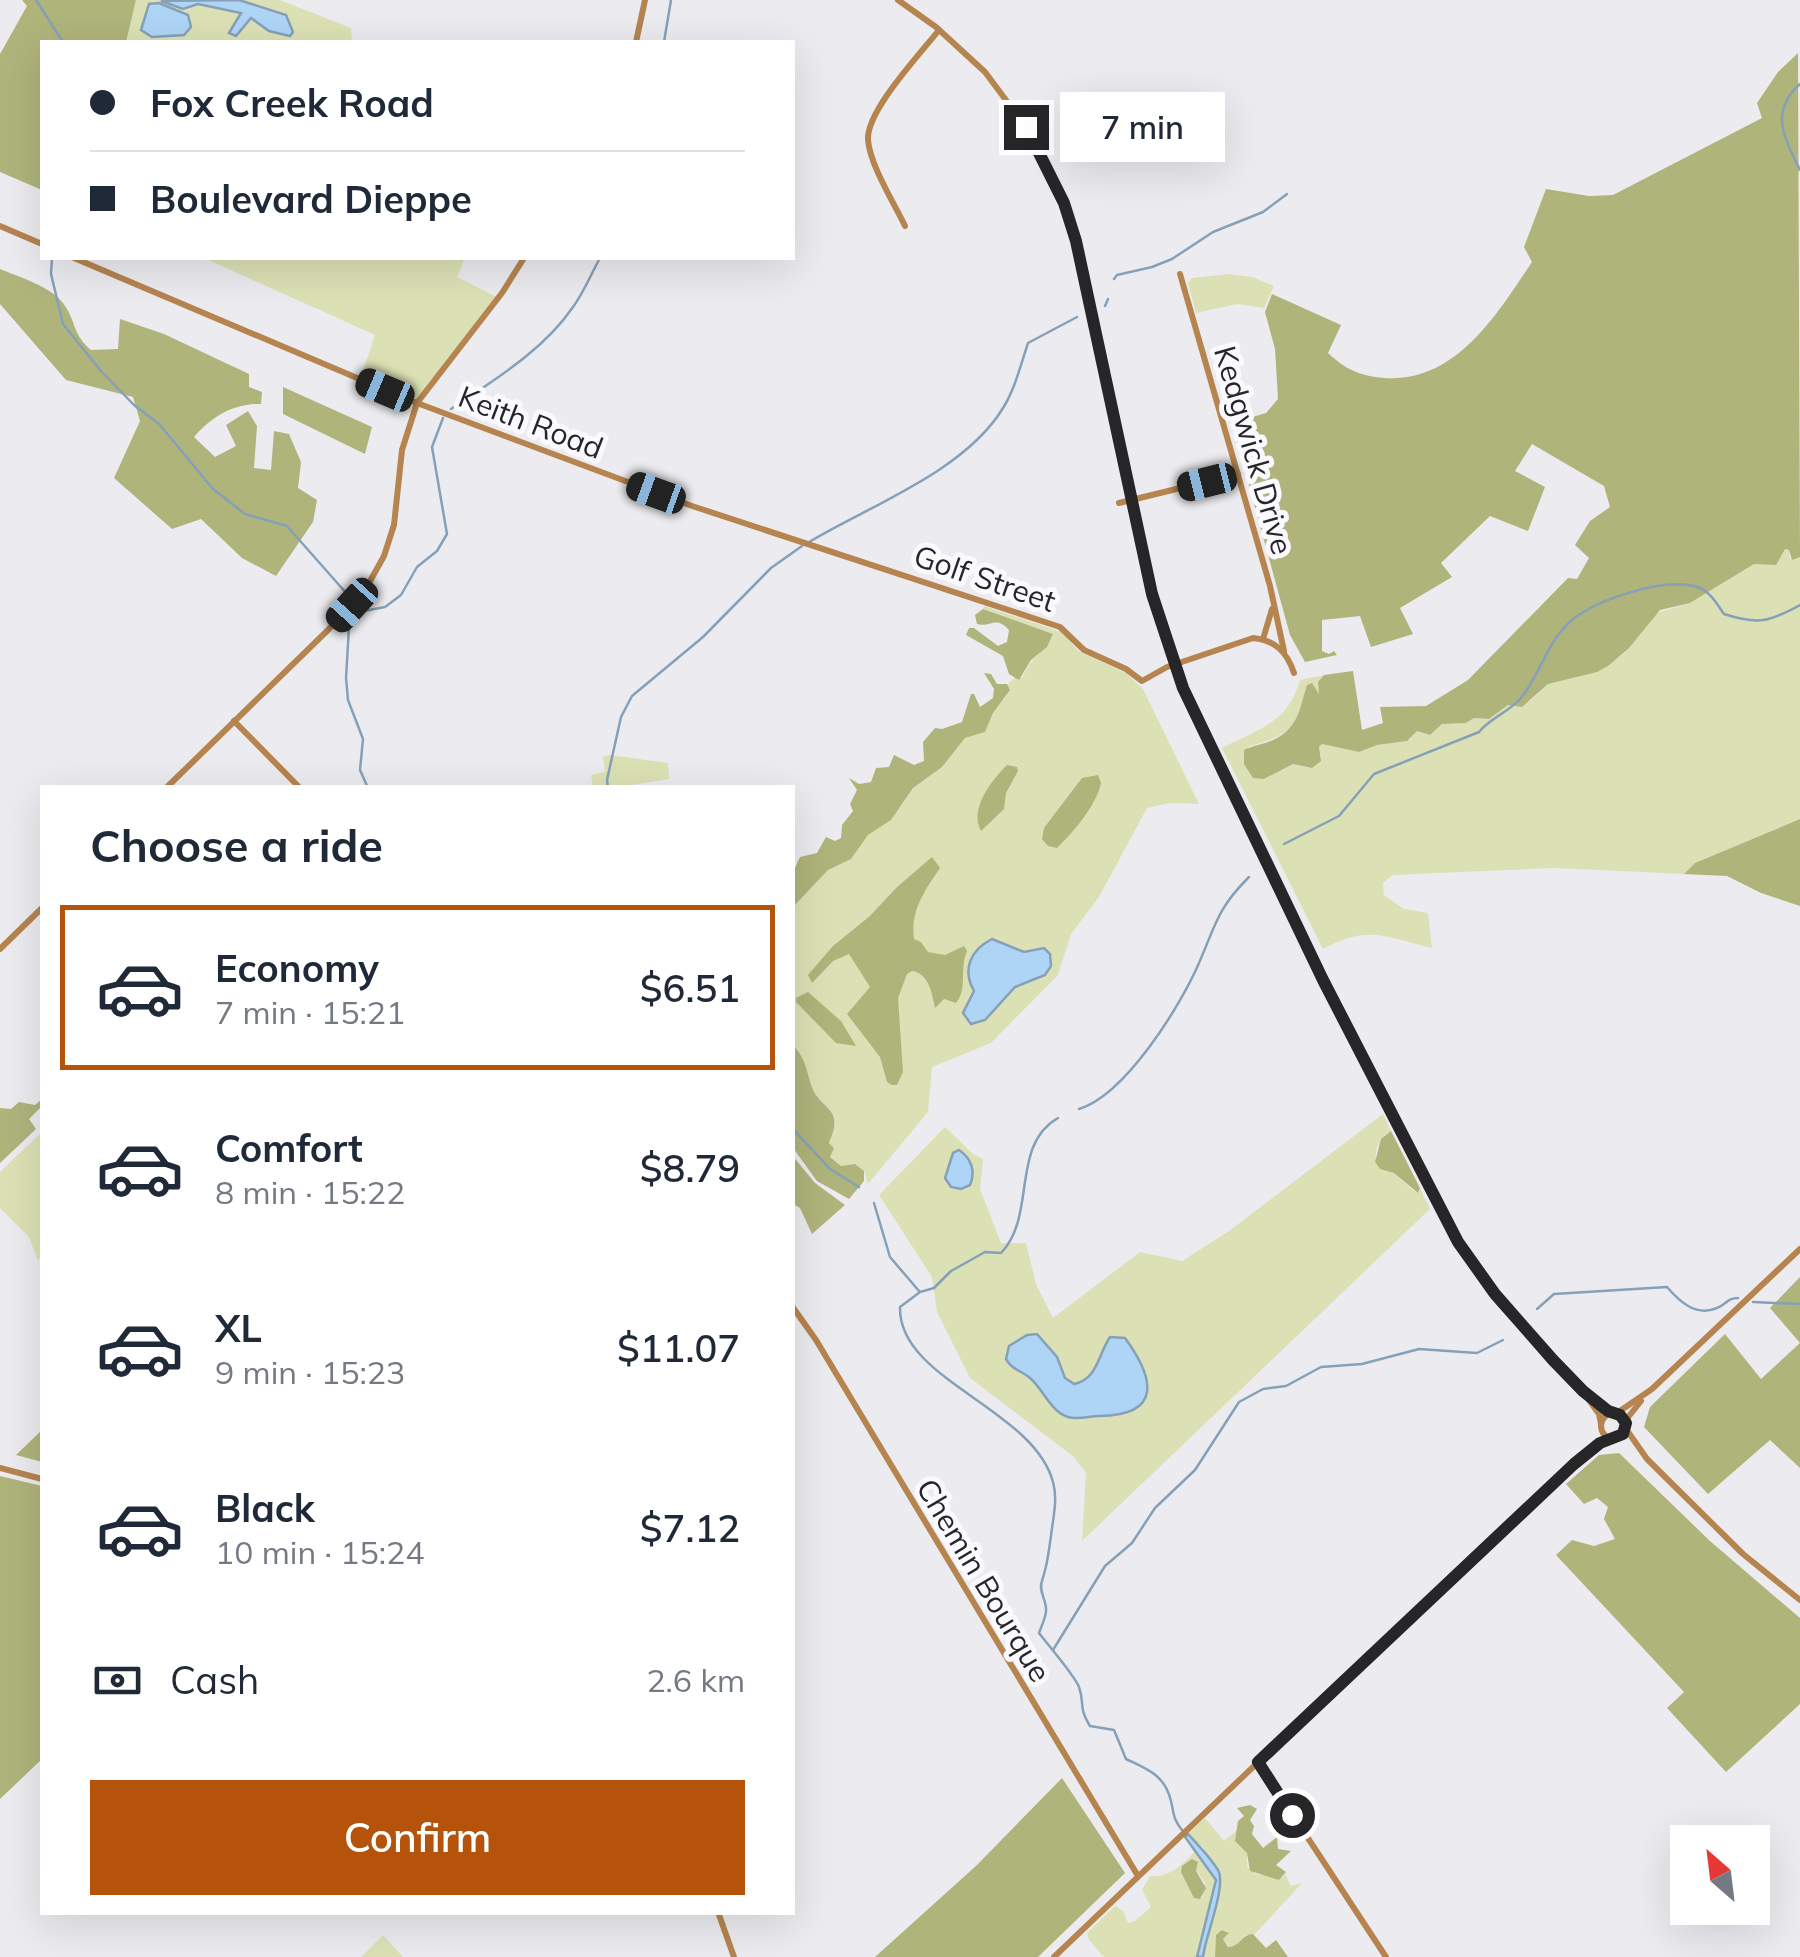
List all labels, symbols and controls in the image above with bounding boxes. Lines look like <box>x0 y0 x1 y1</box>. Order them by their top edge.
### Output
text: Fox Creek Road <box>150 79 434 127</box>
callout: 7 min <box>1061 92 1226 162</box>
route end <box>1004 105 1049 150</box>
text: 7 min <box>1101 107 1184 147</box>
text: Boulevard Dieppe <box>150 175 472 223</box>
street label: Kedgwick Drive <box>1206 341 1302 559</box>
car <box>352 364 418 416</box>
street label: Keith Road <box>453 377 609 467</box>
car <box>1174 460 1240 504</box>
car <box>623 469 689 517</box>
street label: Golf Street <box>909 536 1061 620</box>
car <box>321 573 383 637</box>
text: Choose a ride <box>90 817 383 873</box>
icon: car <box>95 943 185 1033</box>
text: Economy <box>215 944 379 992</box>
text: $6.51 <box>640 964 740 1012</box>
text: 7 min · 15:21 <box>215 992 405 1032</box>
icon: car <box>95 1123 185 1213</box>
text: Comfort <box>215 1124 363 1172</box>
text: $8.79 <box>640 1144 740 1192</box>
text: 8 min · 15:22 <box>215 1172 405 1212</box>
icon: car <box>95 1303 185 1393</box>
text: XL <box>215 1304 262 1352</box>
text: $11.07 <box>617 1324 740 1372</box>
text: 9 min · 15:23 <box>215 1352 405 1392</box>
street label: Chemin Bourque <box>908 1471 1060 1689</box>
icon: car <box>95 1483 185 1573</box>
text: Black <box>215 1484 315 1532</box>
text: $7.12 <box>640 1504 740 1552</box>
text: 10 min · 15:24 <box>215 1532 424 1572</box>
icon: cash <box>90 1653 145 1708</box>
text: Cash <box>170 1656 259 1704</box>
text: 2.6 km <box>646 1660 745 1700</box>
button: Confirm <box>90 1780 745 1895</box>
route start <box>1270 1793 1315 1838</box>
north arrow <box>1670 1825 1770 1925</box>
map controls <box>1670 1825 1770 1925</box>

